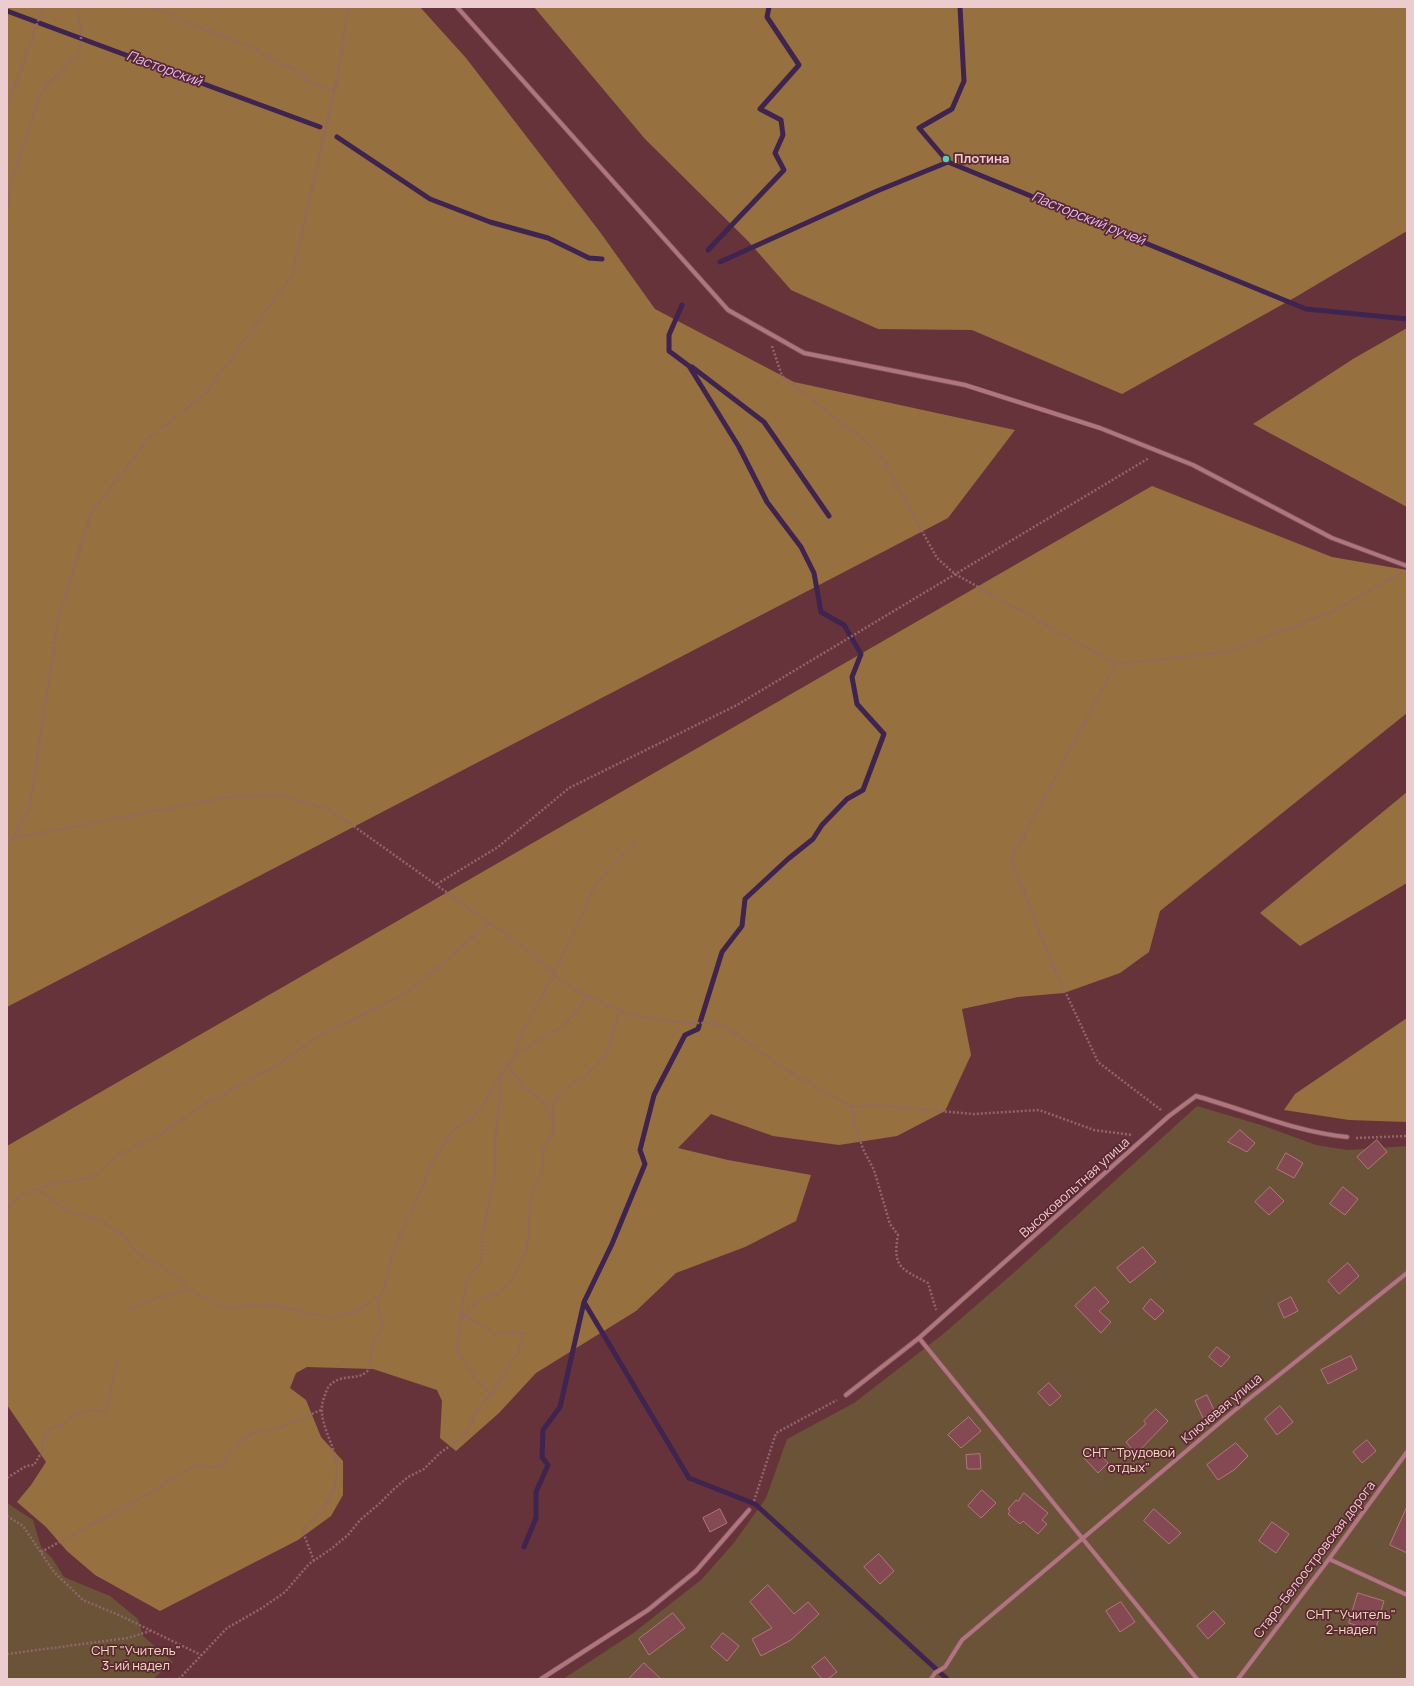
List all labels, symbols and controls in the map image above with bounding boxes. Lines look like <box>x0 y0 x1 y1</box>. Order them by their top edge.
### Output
water label: Пасторский <box>124 48 204 90</box>
place label: Плотина <box>954 151 1010 167</box>
marker: Плотина <box>941 154 951 164</box>
water label: Пасторский ручей <box>1029 189 1147 249</box>
street label: Высоковольтная улица <box>1017 1135 1133 1241</box>
street label: Ключевая улица <box>1179 1371 1265 1447</box>
park label: СНТ "Трудовой отдых" <box>1083 1445 1175 1476</box>
street label: Старо-Белоостровская дорога <box>1251 1478 1379 1642</box>
park label: СНТ "Учитель" 2-надел <box>1306 1607 1396 1638</box>
park label: СНТ "Учитель" 3-ий надел <box>91 1643 181 1674</box>

